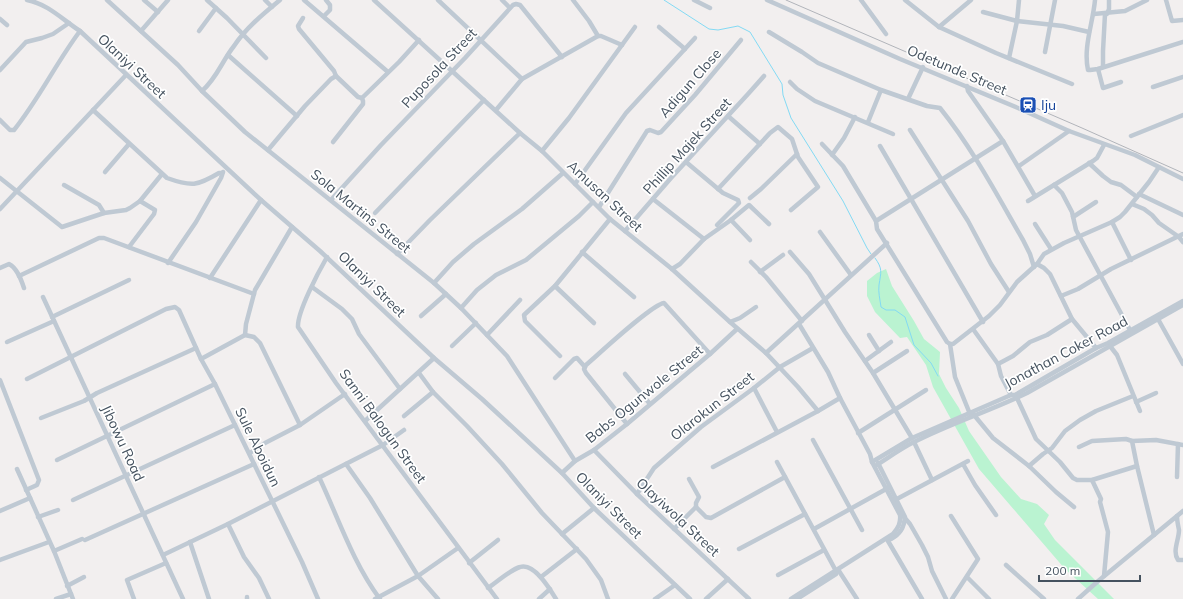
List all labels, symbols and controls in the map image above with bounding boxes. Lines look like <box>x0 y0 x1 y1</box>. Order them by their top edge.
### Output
street label: Puposola Street <box>397 24 481 112</box>
street label: Olaniyi Street <box>94 30 170 102</box>
street label: Odetunde Street <box>905 41 1010 99</box>
street label: Adigun Close <box>655 45 725 121</box>
street label: Phillip Majek Street <box>639 94 735 198</box>
station icon: Iju <box>1018 95 1038 115</box>
place label: Iju <box>1041 96 1056 114</box>
street label: Amusan Street <box>564 156 647 236</box>
street label: Sola Martins Street <box>307 165 415 257</box>
street label: Olaniyi Street <box>334 247 410 321</box>
street label: Jonathan Coker Road <box>1001 312 1131 392</box>
street label: Babs Ogunwole Street <box>582 341 706 447</box>
street label: Sanni Balogun Street <box>335 365 431 487</box>
street label: Olarokun Street <box>667 368 758 444</box>
street label: Jibowu Road <box>97 402 149 484</box>
street label: Sule Aboidun <box>231 404 285 490</box>
street label: Olaniyi Street <box>572 468 646 542</box>
street label: Olayiwola Street <box>633 474 723 560</box>
scale bar <box>1039 557 1140 583</box>
text: 200 m <box>1045 563 1080 578</box>

